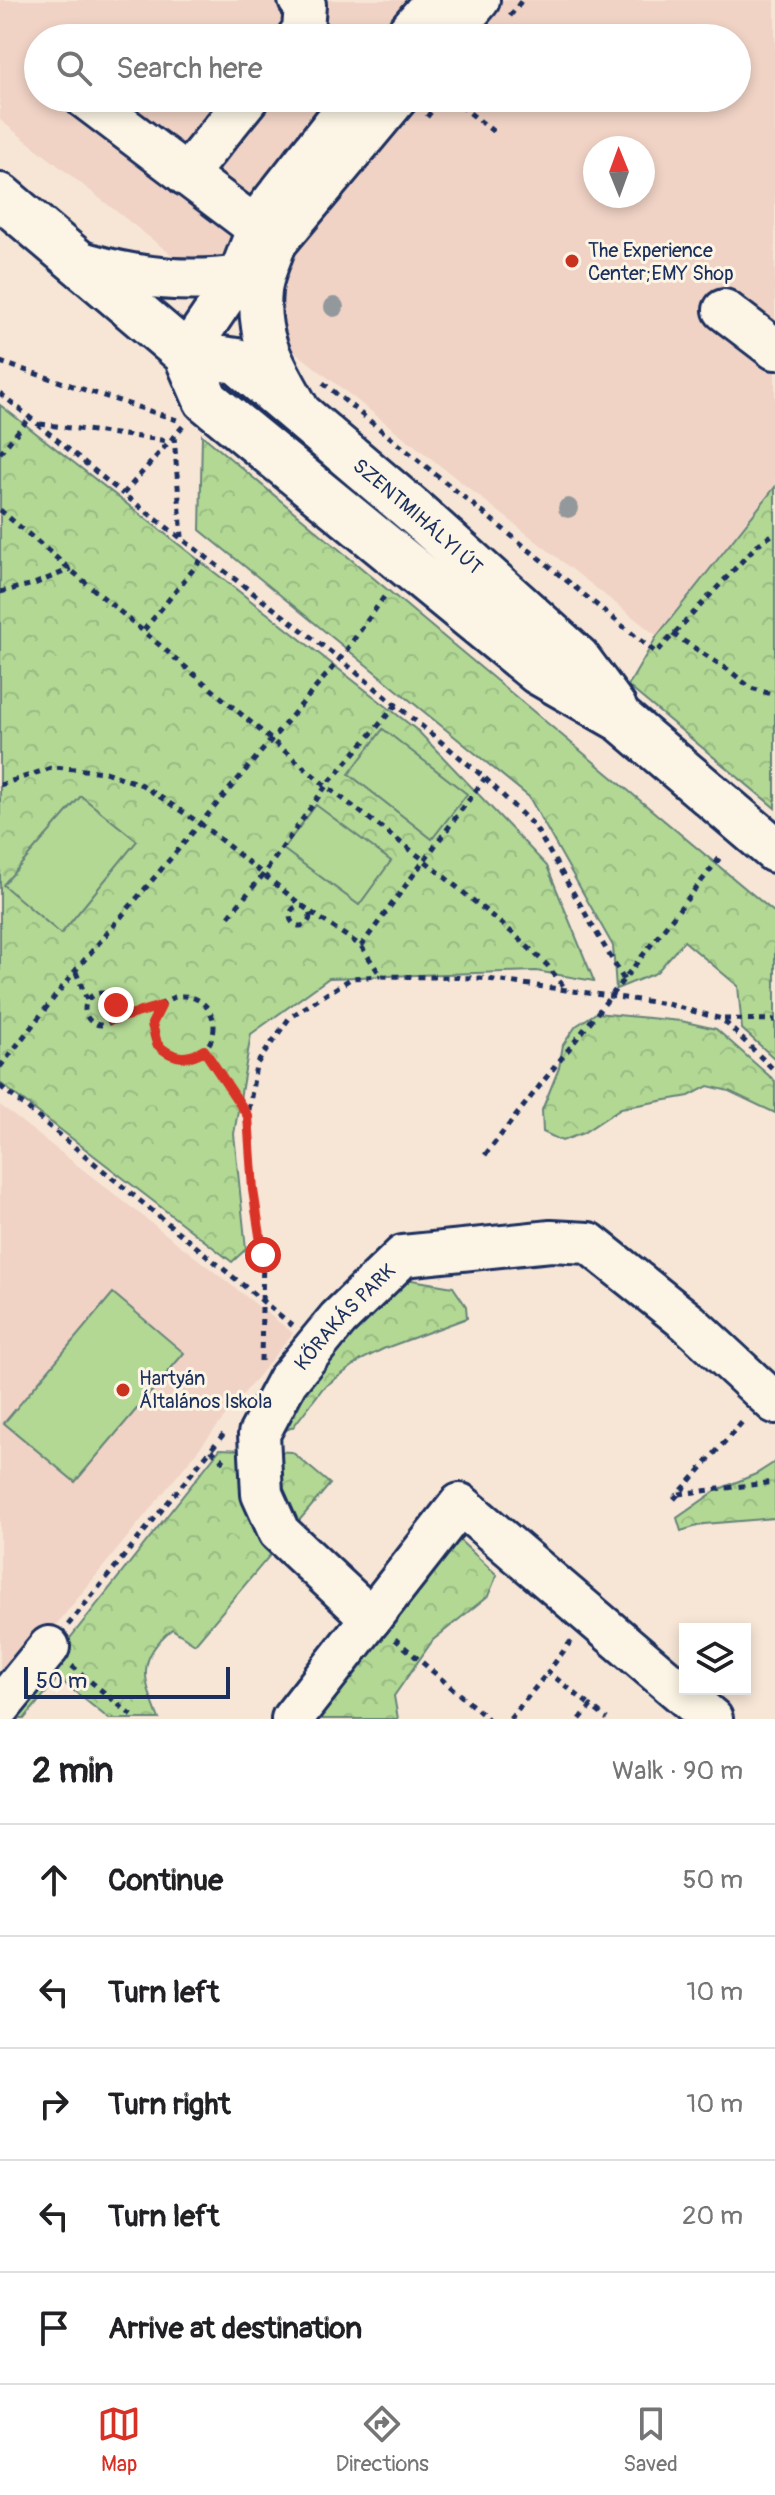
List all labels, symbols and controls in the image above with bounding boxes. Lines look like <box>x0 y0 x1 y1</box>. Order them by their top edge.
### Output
search box <box>24 24 751 112</box>
icon: search <box>52 46 96 90</box>
text: Search here <box>116 50 263 87</box>
north arrow <box>583 136 655 208</box>
place label: The Experience Center;EMY Shop <box>588 238 734 286</box>
marker: The Experience Center;EMY Shop <box>563 252 581 270</box>
street label: SZENTMIHÁLYI ÚT <box>348 453 488 580</box>
route end <box>98 987 134 1023</box>
route start <box>245 1237 281 1273</box>
street label: KŐRAKÁS PARK <box>289 1258 401 1375</box>
place label: Hartyán Általános Iskola <box>139 1366 272 1414</box>
marker: Hartyán Általános Iskola <box>114 1381 132 1399</box>
map controls <box>679 1623 751 1695</box>
button: layers <box>679 1623 751 1695</box>
scale bar <box>24 1663 230 1699</box>
text: 50 m <box>36 1667 87 1695</box>
text: 2 min <box>32 1750 114 1793</box>
text: Walk · 90 m <box>612 1755 743 1787</box>
icon: ahead <box>32 1858 76 1902</box>
text: Continue <box>108 1862 223 1899</box>
text: 50 m <box>682 1864 743 1896</box>
icon: left <box>32 1970 76 2014</box>
text: Turn left <box>108 1974 219 2011</box>
text: 10 m <box>686 1976 743 2008</box>
icon: right <box>32 2082 76 2126</box>
text: Turn right <box>108 2086 231 2123</box>
text: 10 m <box>686 2088 743 2120</box>
icon: left <box>32 2194 76 2238</box>
text: Turn left <box>108 2198 219 2235</box>
text: 20 m <box>682 2200 743 2232</box>
icon: arrive <box>32 2306 76 2350</box>
text: Arrive at destination <box>108 2310 362 2347</box>
tab: Map <box>97 2402 141 2478</box>
tab: Directions <box>336 2402 429 2478</box>
tab: Saved <box>623 2402 678 2478</box>

